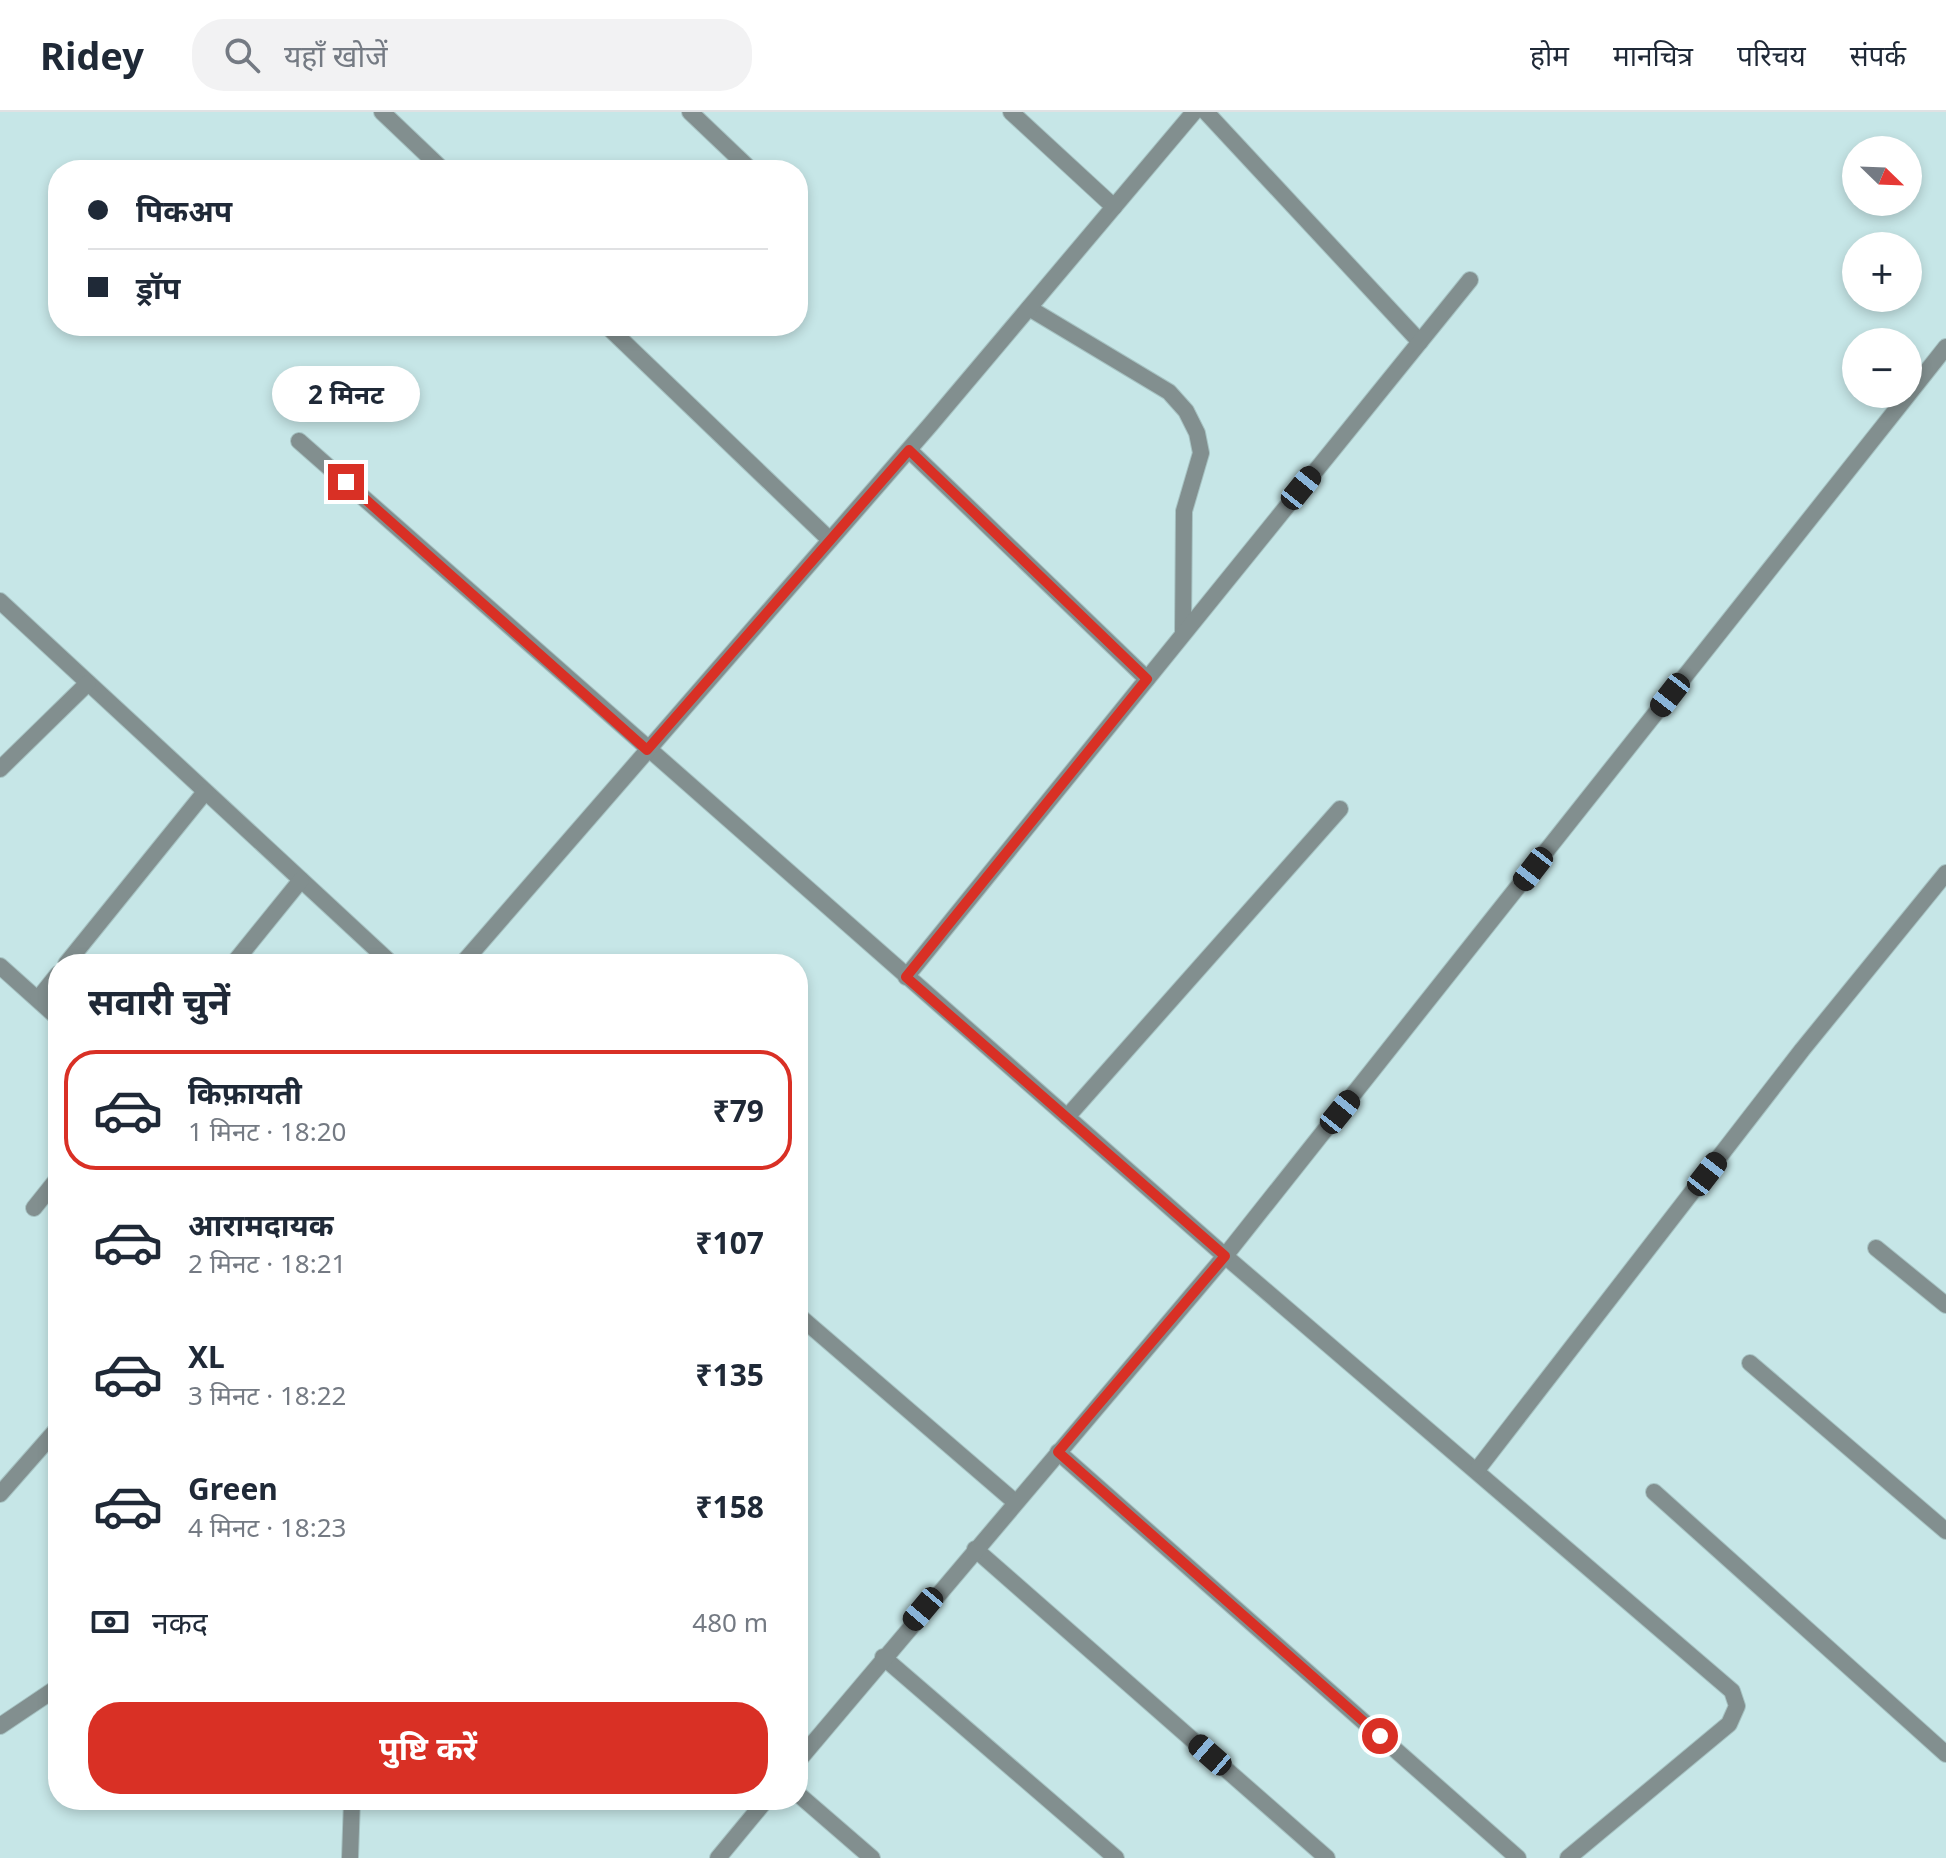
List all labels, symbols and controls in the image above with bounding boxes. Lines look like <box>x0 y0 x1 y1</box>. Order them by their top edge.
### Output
search box <box>192 19 752 91</box>
text: Ridey <box>40 29 144 81</box>
icon: search <box>220 33 264 77</box>
text: यहाँ खोजें <box>284 35 387 76</box>
text: होम <box>1530 36 1569 74</box>
text: मानचित्र <box>1613 36 1693 74</box>
text: परिचय <box>1737 36 1806 74</box>
text: संपर्क <box>1850 36 1906 74</box>
north arrow <box>1842 136 1922 216</box>
map controls <box>1842 136 1922 408</box>
text: पिकअप <box>136 190 232 231</box>
button: + <box>1842 232 1922 312</box>
text: ड्रॉप <box>136 267 180 308</box>
button: − <box>1842 328 1922 408</box>
callout: 2 मिनट <box>272 366 420 422</box>
text: 2 मिनट <box>308 376 384 412</box>
car <box>1277 462 1325 514</box>
route end <box>328 464 364 500</box>
car <box>1646 669 1694 721</box>
car <box>1509 843 1557 895</box>
text: सवारी चुनें <box>88 977 230 1026</box>
text: किफ़ायती <box>188 1072 302 1113</box>
icon: car <box>92 1074 164 1146</box>
car <box>1316 1086 1364 1138</box>
text: ₹79 <box>713 1090 764 1131</box>
text: 1 मिनट · 18:20 <box>188 1113 346 1149</box>
car <box>1683 1148 1731 1200</box>
text: आरामदायक <box>188 1204 334 1245</box>
icon: car <box>92 1206 164 1278</box>
text: ₹107 <box>695 1222 764 1263</box>
text: 2 मिनट · 18:21 <box>188 1245 346 1281</box>
text: XL <box>188 1336 225 1377</box>
icon: car <box>92 1338 164 1410</box>
text: ₹135 <box>695 1354 764 1395</box>
text: 3 मिनट · 18:22 <box>188 1377 346 1413</box>
text: Green <box>188 1468 278 1509</box>
icon: car <box>92 1470 164 1542</box>
text: ₹158 <box>695 1486 764 1527</box>
text: 4 मिनट · 18:23 <box>188 1509 346 1545</box>
car <box>898 1583 948 1635</box>
icon: cash <box>88 1600 132 1644</box>
text: नकद <box>152 1602 208 1643</box>
text: 480 m <box>692 1604 768 1640</box>
button: पुष्टि करें <box>88 1702 768 1794</box>
route start <box>1362 1718 1398 1754</box>
car <box>1184 1730 1236 1780</box>

